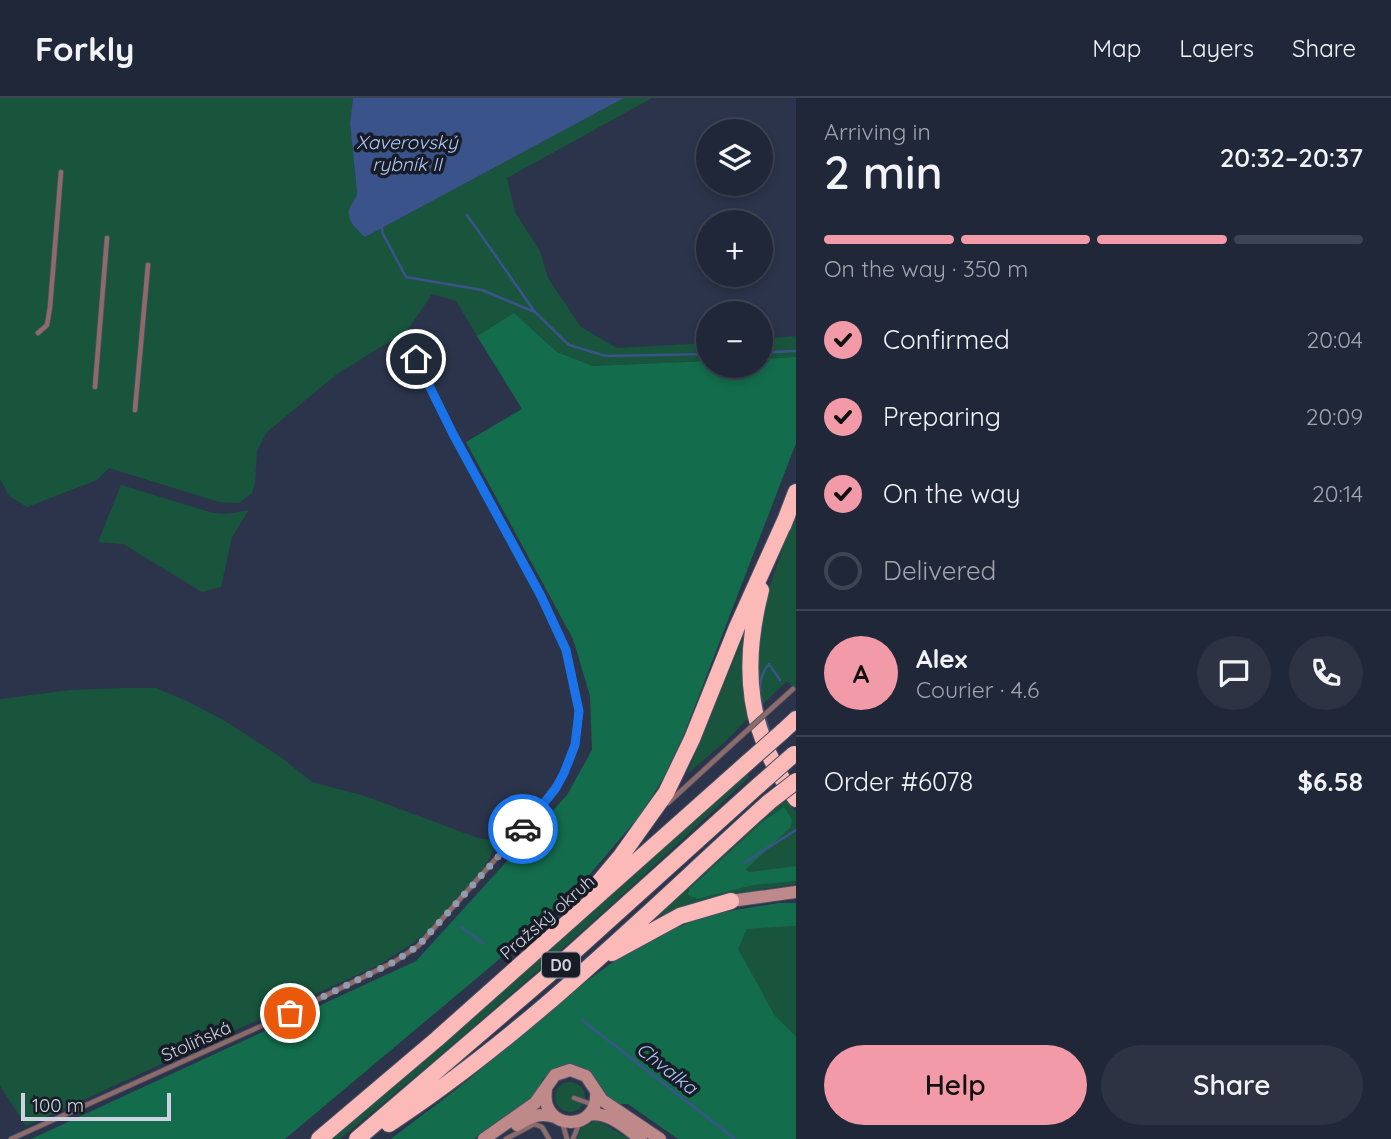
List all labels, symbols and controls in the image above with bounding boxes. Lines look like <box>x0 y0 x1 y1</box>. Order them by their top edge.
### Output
text: Forkly <box>35 28 134 69</box>
text: Map <box>1092 33 1141 63</box>
text: Layers <box>1179 33 1254 63</box>
text: Share <box>1292 33 1356 63</box>
text: Arriving in <box>824 117 931 146</box>
map controls <box>696 119 773 378</box>
button: layers <box>696 119 773 196</box>
water label: Xaverovský rybník II <box>356 130 459 176</box>
text: 20:32–20:37 <box>1220 141 1363 174</box>
text: 2 min <box>824 143 943 201</box>
button: + <box>696 210 773 287</box>
text: On the way · 350 m <box>824 254 1028 283</box>
button: − <box>696 301 773 378</box>
icon: check <box>824 321 862 359</box>
text: Confirmed <box>883 323 1010 356</box>
text: 20:04 <box>1306 325 1363 354</box>
pin <box>386 329 446 389</box>
icon: home <box>397 340 435 378</box>
icon: check <box>824 398 862 436</box>
text: Preparing <box>883 400 1001 433</box>
text: 20:09 <box>1306 402 1363 431</box>
icon: check <box>824 475 862 513</box>
text: On the way <box>883 477 1021 510</box>
text: 20:14 <box>1312 479 1363 508</box>
text: Delivered <box>883 554 996 587</box>
button: chat <box>1197 636 1271 710</box>
button: phone <box>1289 636 1363 710</box>
text: Alex <box>916 642 967 675</box>
text: A <box>853 657 869 690</box>
text: Courier · 4.6 <box>916 675 1039 704</box>
text: Order #6078 <box>824 765 973 798</box>
text: $6.58 <box>1297 765 1363 798</box>
courier <box>488 794 558 864</box>
icon: car <box>504 810 542 848</box>
street label: Pražský okruh <box>495 870 599 964</box>
road number: D0 <box>542 952 580 978</box>
pin <box>260 983 320 1043</box>
icon: bag <box>271 994 309 1032</box>
street label: Stoliňská <box>157 1015 235 1067</box>
water label: Chvalka <box>632 1037 703 1100</box>
button: Help <box>824 1045 1087 1125</box>
button: Share <box>1101 1045 1363 1125</box>
scale bar <box>21 1090 172 1122</box>
text: 100 m <box>32 1093 84 1117</box>

